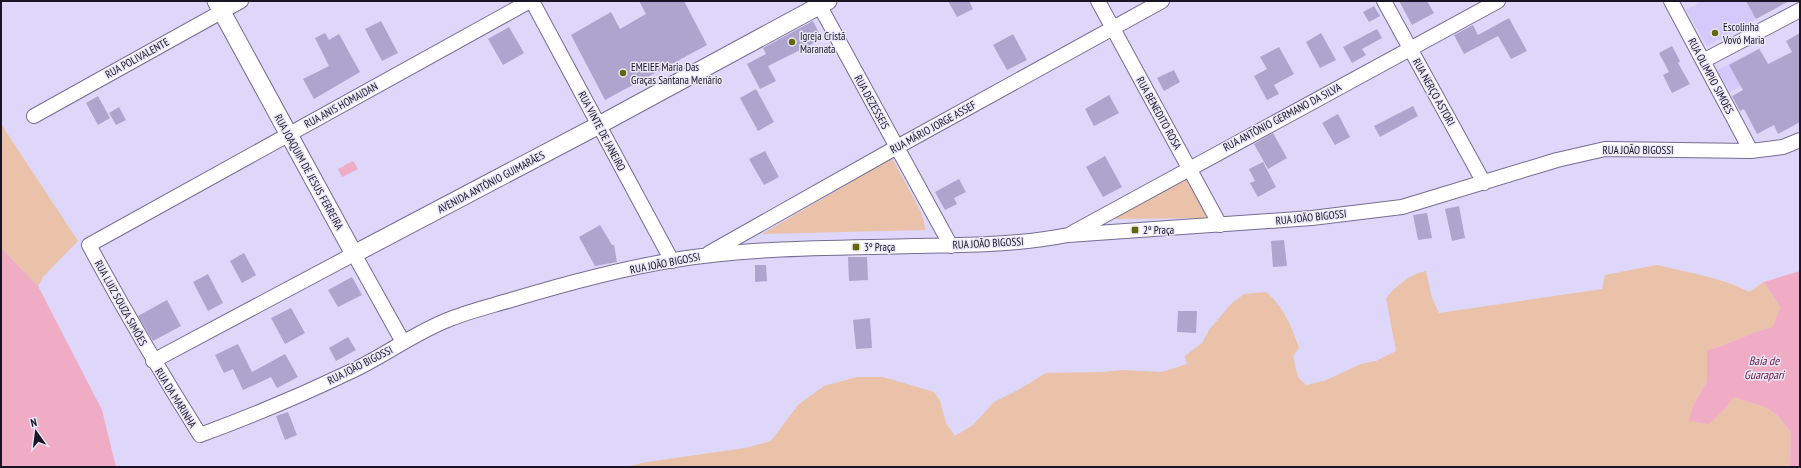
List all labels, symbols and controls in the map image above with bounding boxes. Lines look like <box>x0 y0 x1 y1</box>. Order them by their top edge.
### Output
place label: Escolinha Vovó Maria <box>1722 20 1765 47</box>
marker: Escolinha Vovó Maria <box>1710 28 1720 38</box>
place label: Igreja Cristã Maranata <box>800 29 845 56</box>
street label: RUA POLIVALENTE <box>103 35 172 81</box>
street label: RUA OLIMPIO SIMOES <box>1685 36 1737 117</box>
marker: Igreja Cristã Maranata <box>787 37 797 47</box>
street label: RUA NERÇO ASTORI <box>1410 56 1458 128</box>
place label: EMEIEF Maria Das Graças Santana Menário <box>631 60 722 87</box>
marker: EMEIEF Maria Das Graças Santana Menário <box>618 68 628 78</box>
street label: RUA DEZESSEIS <box>851 73 893 132</box>
street label: RUA BENEDITO ROSA <box>1133 74 1185 152</box>
street label: RUA ANIS HOMAIDAN <box>302 79 380 131</box>
street label: RUA ANTÔNIO GERMANO DA SILVA <box>1221 80 1344 154</box>
street label: RUA VINTE DE JANEIRO <box>575 89 629 173</box>
street label: RUA MÁRIO JORGE ASSEF <box>887 97 979 156</box>
street label: RUA JOAQUIM DE JESUS FERREIRA <box>271 112 347 233</box>
street label: RUA JOÃO BIGOSSI <box>1602 143 1674 157</box>
street label: AVENIDA ANTÔNIO GUIMARÃES <box>435 148 547 216</box>
street label: RUA JOÃO BIGOSSI <box>1275 206 1347 228</box>
place label: 2º Praça <box>1143 223 1174 237</box>
marker: 2º Praça <box>1130 225 1140 235</box>
street label: RUA JOÃO BIGOSSI <box>952 234 1024 252</box>
place label: 3º Praça <box>864 240 895 254</box>
marker: 3º Praça <box>851 242 861 252</box>
street label: RUA JOÃO BIGOSSI <box>629 249 701 277</box>
street label: RUA LUIZ SOUZA SIMÕES <box>92 258 151 349</box>
street label: RUA JOÃO BIGOSSI <box>325 343 395 387</box>
water label: Baía de Guarapari <box>1744 353 1785 382</box>
street label: RUA DA MARINHA <box>152 365 200 431</box>
north arrow <box>16 412 56 452</box>
text: N <box>29 415 38 430</box>

